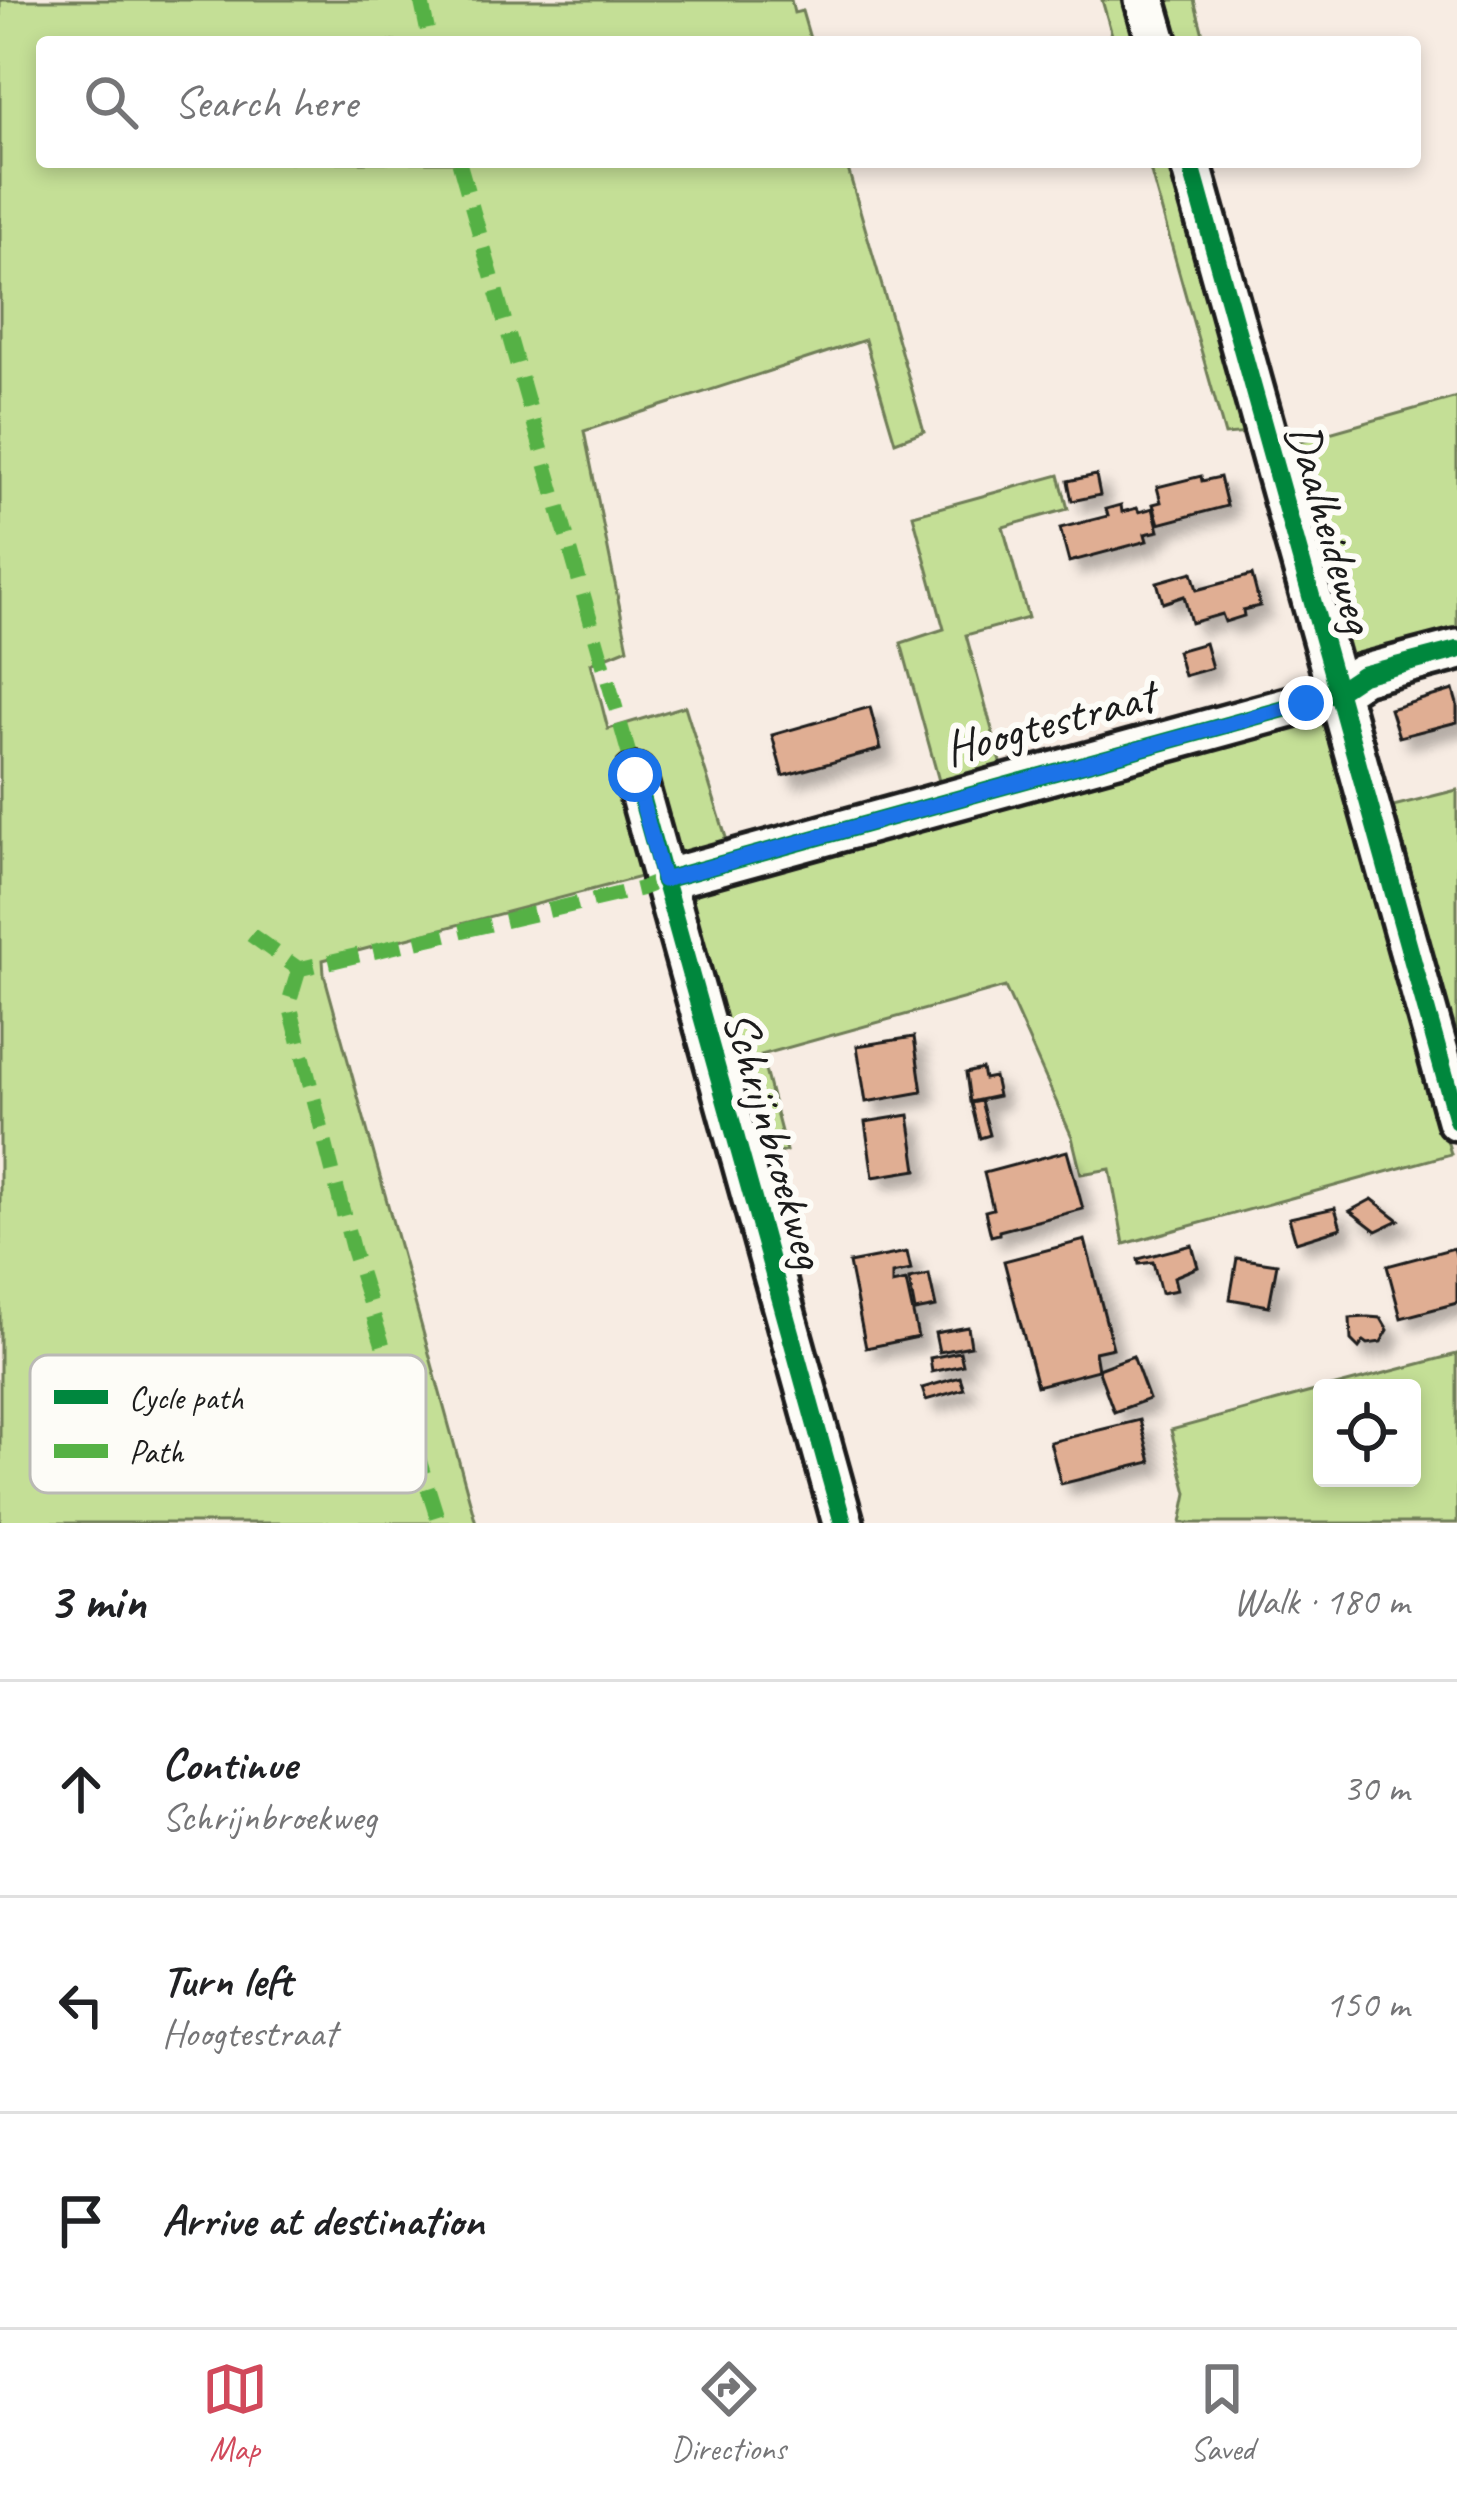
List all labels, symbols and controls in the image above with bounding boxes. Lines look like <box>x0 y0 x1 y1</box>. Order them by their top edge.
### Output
search box <box>36 36 1421 168</box>
icon: search <box>78 69 144 135</box>
text: Search here <box>174 74 357 131</box>
street label: Daalheideweg <box>1273 416 1391 642</box>
street label: Hoogtestraat <box>938 664 1167 779</box>
route end <box>1279 676 1333 730</box>
route start <box>608 748 662 802</box>
street label: Schrijnbroekweg <box>710 1004 841 1277</box>
legend <box>30 1355 426 1493</box>
text: Cycle path <box>129 1377 244 1419</box>
map controls <box>1313 1379 1421 1487</box>
button: locate <box>1313 1379 1421 1487</box>
text: Path <box>129 1431 185 1473</box>
text: 3 min <box>48 1569 146 1633</box>
text: Walk · 180 m <box>1233 1577 1409 1626</box>
text: Continue <box>162 1736 296 1793</box>
icon: ahead <box>48 1756 114 1822</box>
text: 30 m <box>1343 1764 1409 1813</box>
text: Schrijnbroekweg <box>162 1793 377 1842</box>
text: Turn left <box>162 1952 292 2009</box>
icon: left <box>48 1972 114 2038</box>
text: 150 m <box>1325 1980 1409 2029</box>
text: Hoogtestraat <box>162 2009 337 2058</box>
icon: arrive <box>48 2188 114 2254</box>
text: Arrive at destination <box>162 2192 484 2249</box>
tab: Map <box>202 2356 268 2470</box>
tab: Directions <box>671 2356 786 2470</box>
tab: Saved <box>1189 2356 1255 2470</box>

